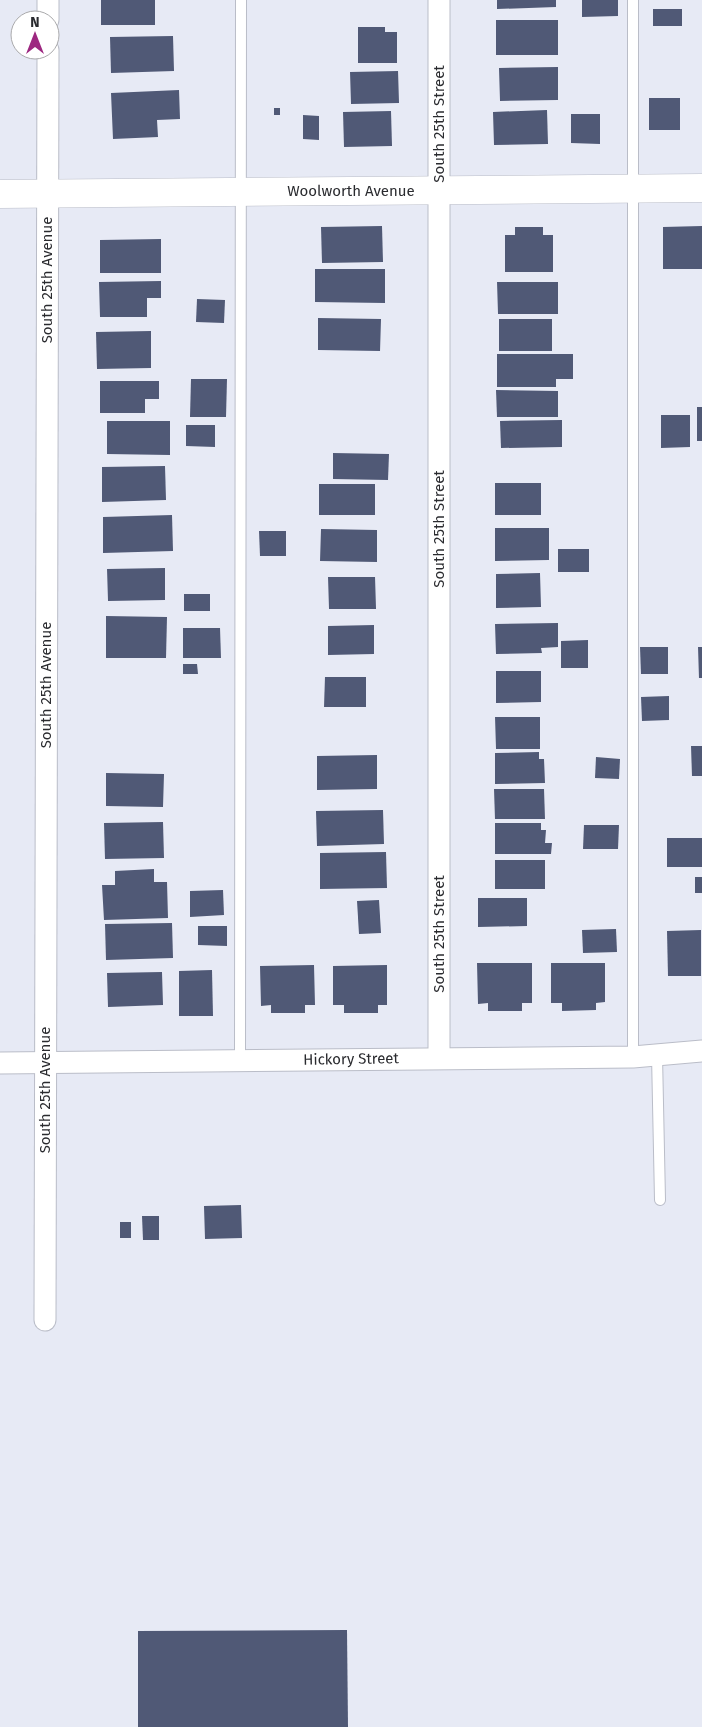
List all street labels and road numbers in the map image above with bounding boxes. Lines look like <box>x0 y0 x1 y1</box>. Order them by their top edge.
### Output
street label: South 25th Street <box>430 65 448 183</box>
street label: Woolworth Avenue <box>287 182 415 200</box>
street label: South 25th Avenue <box>38 217 56 343</box>
street label: South 25th Street <box>430 470 448 588</box>
street label: South 25th Avenue <box>37 622 55 748</box>
street label: South 25th Street <box>430 875 448 993</box>
street label: South 25th Avenue <box>36 1027 54 1153</box>
street label: Hickory Street <box>303 1049 400 1069</box>

